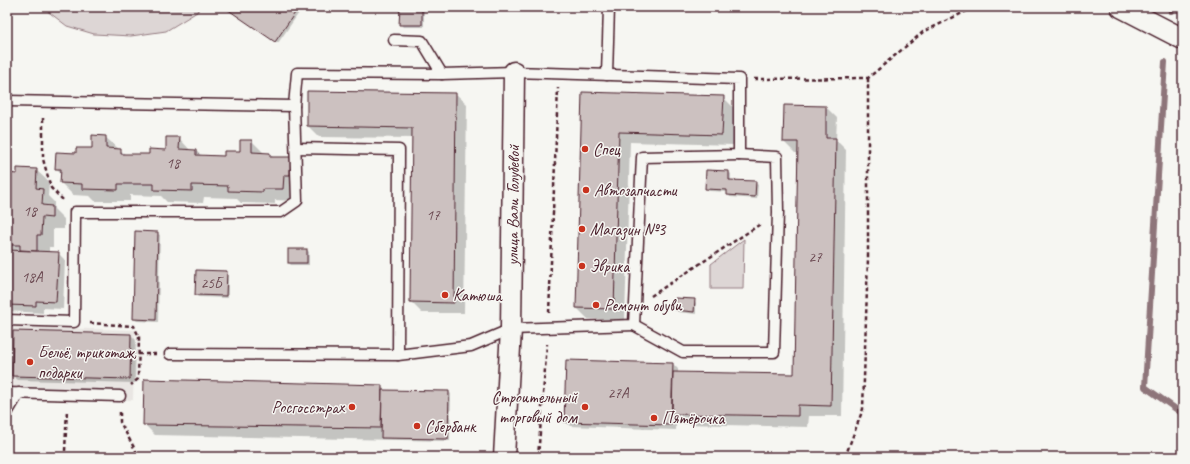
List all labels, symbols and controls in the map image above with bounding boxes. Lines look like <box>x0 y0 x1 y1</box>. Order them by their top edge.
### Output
place label: Спец <box>593 139 621 160</box>
street label: улица Вали Голубевой <box>502 144 524 267</box>
marker: Спец <box>580 144 590 154</box>
house number: 18 <box>166 154 181 173</box>
place label: Автозапчасти <box>594 180 678 201</box>
marker: Автозапчасти <box>581 185 591 195</box>
house number: 18 <box>23 202 38 221</box>
house number: 17 <box>426 206 441 225</box>
place label: Магазин №3 <box>590 219 667 241</box>
marker: Магазин №3 <box>577 224 587 234</box>
house number: 27 <box>808 248 823 267</box>
place label: Эврика <box>590 256 630 277</box>
marker: Эврика <box>577 261 587 271</box>
house number: 18А <box>21 268 44 287</box>
house number: 25Б <box>200 274 224 293</box>
place label: Катюша <box>453 285 504 306</box>
marker: Катюша <box>440 290 450 300</box>
place label: Ремонт обуви <box>604 295 683 316</box>
marker: Ремонт обуви <box>591 300 601 310</box>
place label: Бельё, трикотаж, подарки <box>38 342 137 383</box>
marker: Бельё, трикотаж, подарки <box>25 357 35 367</box>
house number: 27А <box>607 384 630 403</box>
place label: Строительный торговый дом <box>492 387 578 428</box>
place label: Росгосстрах <box>272 397 345 418</box>
marker: Росгосстрах <box>347 402 357 412</box>
marker: Строительный торговый дом <box>580 402 590 412</box>
place label: Пятёрочка <box>662 408 725 429</box>
marker: Пятёрочка <box>649 413 659 423</box>
place label: Сбербанк <box>425 416 477 437</box>
marker: Сбербанк <box>412 421 422 431</box>

